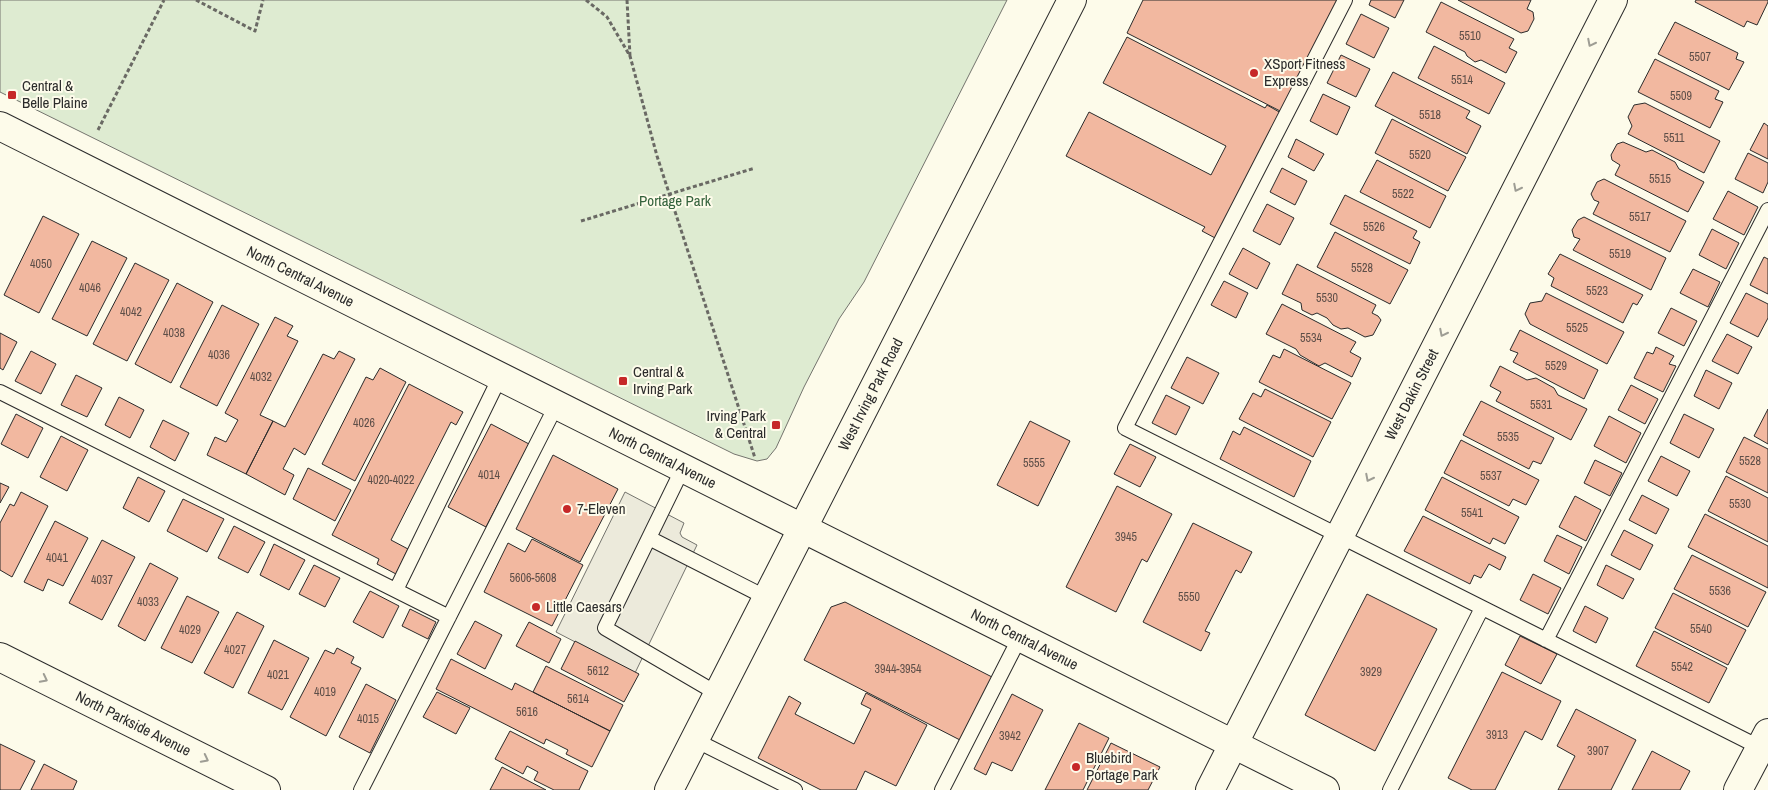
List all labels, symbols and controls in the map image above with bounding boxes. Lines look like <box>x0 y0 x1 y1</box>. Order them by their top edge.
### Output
house number: 5510 <box>1459 28 1481 44</box>
one-way arrow <box>1587 38 1597 47</box>
house number: 5507 <box>1689 49 1711 65</box>
place label: XSport Fitness Express <box>1264 53 1345 91</box>
marker: XSport Fitness Express <box>1248 67 1260 79</box>
house number: 5514 <box>1451 72 1473 88</box>
place label: Central & Belle Plaine <box>22 75 88 113</box>
house number: 5509 <box>1670 88 1692 104</box>
marker: Central & Belle Plaine <box>6 89 18 101</box>
house number: 5518 <box>1419 107 1441 123</box>
house number: 5511 <box>1663 130 1685 146</box>
house number: 5520 <box>1409 147 1431 163</box>
house number: 5515 <box>1649 171 1671 187</box>
one-way arrow <box>1513 183 1523 192</box>
house number: 5522 <box>1392 186 1414 202</box>
park label: Portage Park <box>639 190 712 211</box>
house number: 5517 <box>1629 209 1651 225</box>
house number: 5526 <box>1363 219 1385 235</box>
street label: North Central Avenue <box>243 240 358 312</box>
house number: 5519 <box>1609 246 1631 262</box>
house number: 4050 <box>30 256 52 272</box>
house number: 5528 <box>1351 260 1373 276</box>
house number: 4046 <box>79 280 101 296</box>
house number: 5523 <box>1586 283 1608 299</box>
house number: 5530 <box>1316 290 1338 306</box>
house number: 4042 <box>120 304 142 320</box>
house number: 5525 <box>1566 320 1588 336</box>
house number: 4038 <box>163 325 185 341</box>
one-way arrow <box>1439 328 1449 337</box>
house number: 5534 <box>1300 330 1322 346</box>
street label: West Irving Park Road <box>833 334 908 454</box>
street label: West Dakin Street <box>1379 345 1444 443</box>
house number: 4036 <box>208 347 230 363</box>
house number: 5529 <box>1545 358 1567 374</box>
place label: Central & Irving Park <box>633 361 693 399</box>
house number: 4032 <box>250 369 272 385</box>
marker: Central & Irving Park <box>617 375 629 387</box>
house number: 5531 <box>1530 397 1552 413</box>
place label: Irving Park & Central <box>707 405 767 443</box>
house number: 4026 <box>353 415 375 431</box>
marker: Irving Park & Central <box>770 419 782 431</box>
street label: North Central Avenue <box>605 422 720 493</box>
house number: 5535 <box>1497 429 1519 445</box>
house number: 5528 <box>1739 453 1761 469</box>
house number: 5555 <box>1023 455 1045 471</box>
house number: 4014 <box>478 467 500 483</box>
house number: 5537 <box>1480 468 1502 484</box>
house number: 4020-4022 <box>367 472 415 488</box>
one-way arrow <box>1365 472 1375 481</box>
house number: 5530 <box>1729 496 1751 512</box>
place label: 7-Eleven <box>577 498 626 519</box>
marker: 7-Eleven <box>561 503 573 515</box>
house number: 5541 <box>1461 505 1483 521</box>
house number: 3945 <box>1115 529 1137 545</box>
house number: 4041 <box>46 550 68 566</box>
house number: 5606-5608 <box>509 570 557 586</box>
house number: 4037 <box>91 572 113 588</box>
house number: 5536 <box>1709 583 1731 599</box>
house number: 5550 <box>1178 589 1200 605</box>
house number: 4033 <box>137 594 159 610</box>
place label: Little Caesars <box>546 596 622 617</box>
marker: Little Caesars <box>530 601 542 613</box>
street label: North Central Avenue <box>968 603 1082 675</box>
house number: 5540 <box>1690 621 1712 637</box>
house number: 4029 <box>179 622 201 638</box>
house number: 4027 <box>224 642 246 658</box>
house number: 5542 <box>1671 659 1693 675</box>
house number: 3944-3954 <box>874 661 922 677</box>
house number: 5612 <box>587 663 609 679</box>
house number: 3929 <box>1360 664 1382 680</box>
house number: 4021 <box>267 667 289 683</box>
one-way arrow <box>38 673 47 683</box>
house number: 4019 <box>314 684 336 700</box>
street label: North Parkside Avenue <box>72 686 195 761</box>
house number: 5614 <box>567 691 589 707</box>
house number: 5616 <box>516 704 538 720</box>
house number: 4015 <box>357 711 379 727</box>
house number: 3913 <box>1486 727 1508 743</box>
house number: 3942 <box>999 728 1021 744</box>
house number: 3907 <box>1587 743 1609 759</box>
place label: Bluebird Portage Park <box>1086 747 1159 785</box>
one-way arrow <box>199 753 208 763</box>
marker: Bluebird Portage Park <box>1070 761 1082 773</box>

